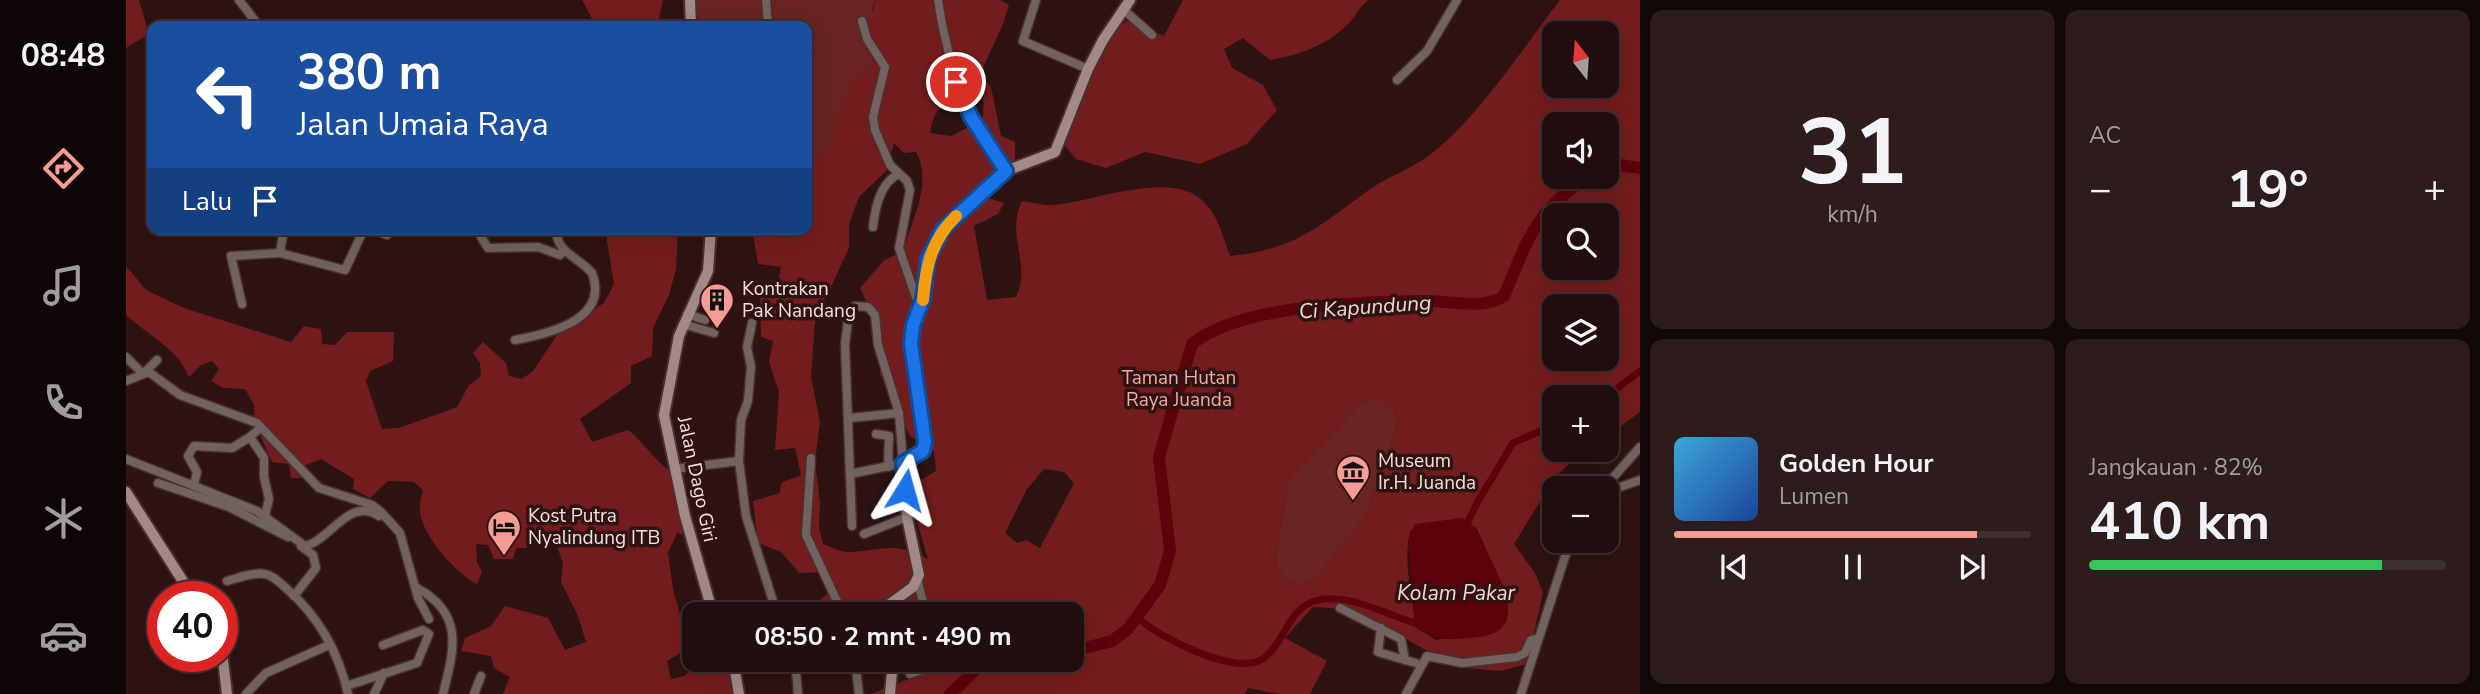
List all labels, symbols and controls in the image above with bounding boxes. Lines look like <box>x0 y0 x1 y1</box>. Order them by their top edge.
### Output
north arrow <box>1542 21 1619 98</box>
map controls <box>1542 21 1619 553</box>
text: 08:48 <box>21 34 105 77</box>
text: 380 m <box>297 39 441 106</box>
icon: left <box>182 49 273 140</box>
pin <box>926 52 986 112</box>
icon: arrive <box>937 63 975 101</box>
text: 31 <box>1798 91 1907 215</box>
text: Jalan Umaia Raya <box>297 103 549 146</box>
button: sound <box>1542 112 1619 189</box>
text: AC <box>2089 120 2121 151</box>
icon: directions <box>39 144 88 193</box>
text: 19° <box>2226 154 2309 225</box>
text: − <box>2089 164 2112 215</box>
text: + <box>2423 164 2446 215</box>
icon: arrive <box>246 182 284 220</box>
text: Lalu <box>182 184 232 219</box>
text: km/h <box>1827 199 1878 230</box>
button: search <box>1542 203 1619 280</box>
icon: music <box>39 261 88 310</box>
place label: Kontrakan Pak Nandang <box>742 276 856 324</box>
building icon: Kontrakan Pak Nandang <box>698 281 736 330</box>
water label: Ci Kapundung <box>1298 288 1432 326</box>
button: layers <box>1542 294 1619 371</box>
park label: Taman Hutan Raya Juanda <box>1122 365 1236 413</box>
icon: phone <box>39 378 88 427</box>
button: + <box>1542 385 1619 462</box>
street label: Jalan Dago Giri <box>671 413 723 544</box>
text: Golden Hour <box>1779 446 1934 481</box>
place label: Museum Ir.H. Juanda <box>1378 448 1476 496</box>
text: Jangkauan · 82% <box>2089 452 2263 483</box>
position arrow <box>868 453 942 527</box>
museum icon: Museum Ir.H. Juanda <box>1334 453 1372 502</box>
button: − <box>1542 476 1619 553</box>
text: Lumen <box>1779 481 1849 512</box>
text: 410 km <box>2089 486 2270 557</box>
icon: climate <box>39 494 88 543</box>
place label: Kost Putra Nyalindung ITB <box>528 503 660 551</box>
hotel icon: Kost Putra Nyalindung ITB <box>485 508 523 557</box>
icon: previous <box>1715 548 1753 586</box>
icon: pause <box>1834 548 1872 586</box>
icon: next <box>1953 548 1991 586</box>
water label: Kolam Pakar <box>1397 579 1516 607</box>
speed limit sign: 40 <box>147 581 238 672</box>
icon: car <box>39 611 88 660</box>
text: 08:50 · 2 mnt · 490 m <box>754 619 1012 654</box>

